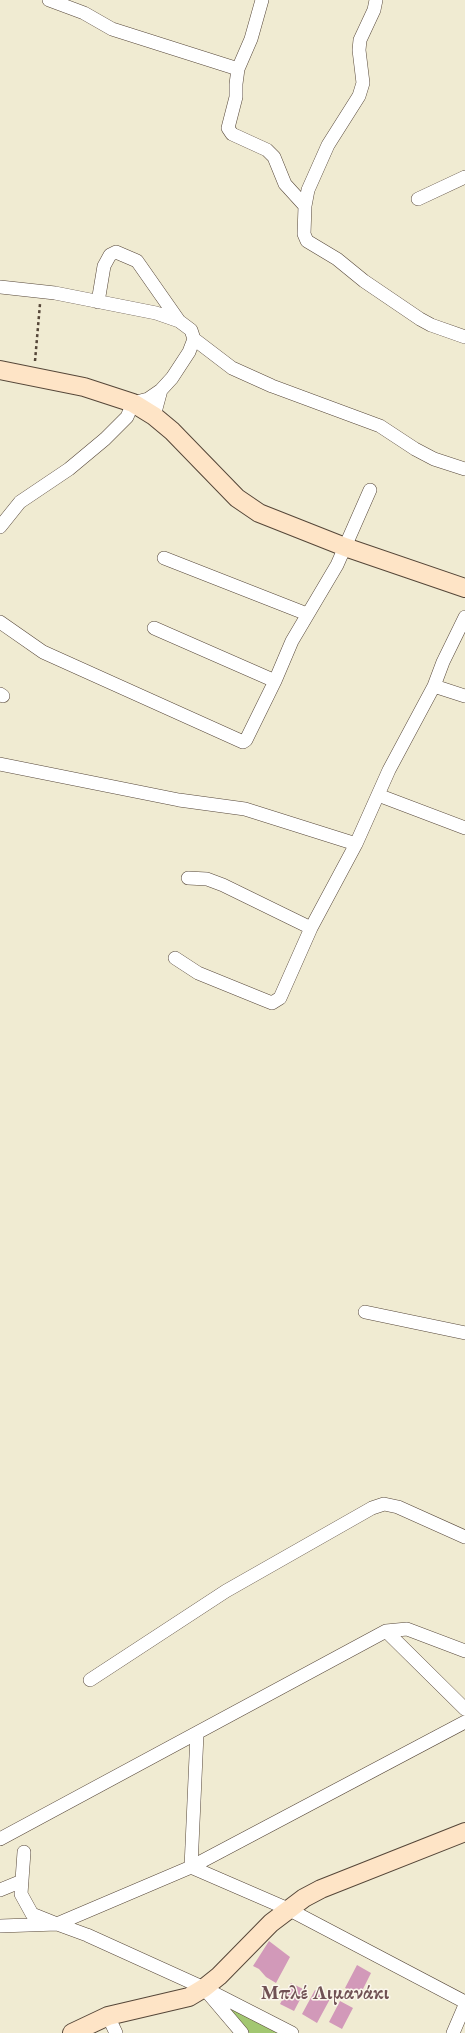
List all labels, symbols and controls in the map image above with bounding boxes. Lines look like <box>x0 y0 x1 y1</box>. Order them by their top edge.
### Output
district label: Μπλέ Λιμανάκι <box>261 1982 389 2006</box>

